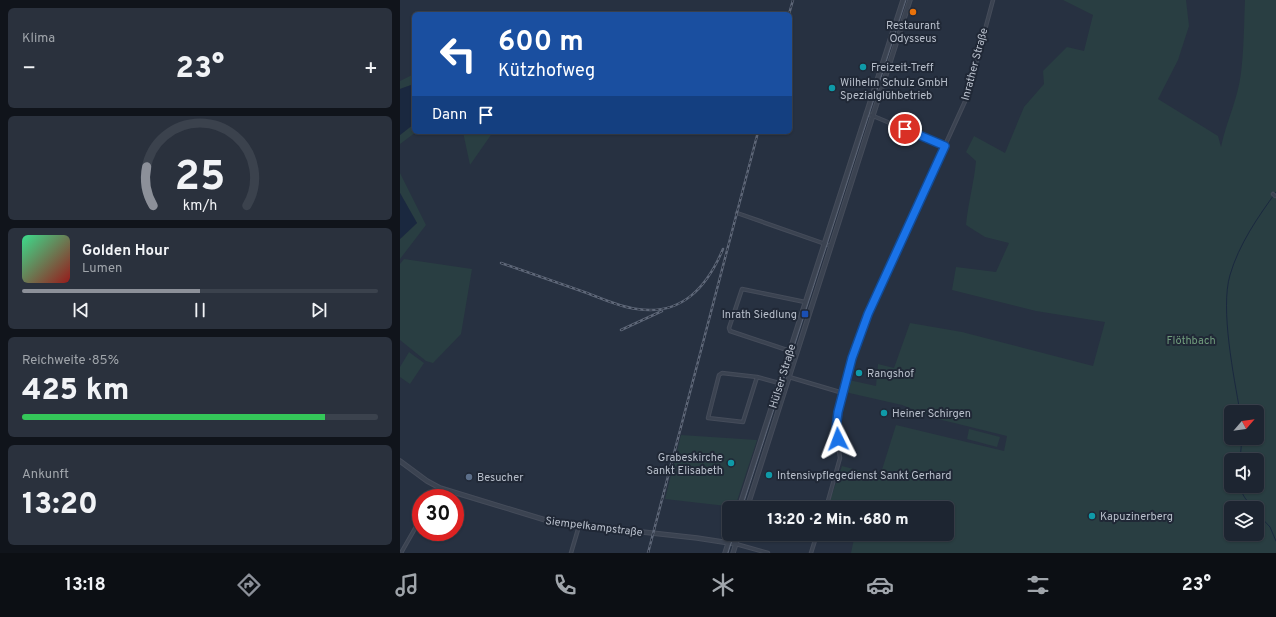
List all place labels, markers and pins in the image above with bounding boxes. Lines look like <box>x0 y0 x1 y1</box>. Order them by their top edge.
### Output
marker: Restaurant Odysseus <box>908 7 918 17</box>
place label: Restaurant Odysseus <box>886 19 940 46</box>
place label: Freizeit-Treff <box>871 61 934 75</box>
marker: Freizeit-Treff <box>858 62 868 72</box>
place label: Wilhelm Schulz GmbH Spezialglühbetrieb <box>840 76 948 103</box>
marker: Wilhelm Schulz GmbH Spezialglühbetrieb <box>827 83 837 93</box>
pin <box>888 112 922 146</box>
place label: Inrath Siedlung <box>722 308 797 322</box>
marker: Inrath Siedlung <box>800 309 810 319</box>
place label: Rangshof <box>867 367 914 381</box>
marker: Rangshof <box>854 368 864 378</box>
place label: Heiner Schirgen <box>892 407 971 421</box>
marker: Heiner Schirgen <box>879 408 889 418</box>
place label: Grabeskirche Sankt Elisabeth <box>646 451 723 478</box>
marker: Grabeskirche Sankt Elisabeth <box>726 458 736 468</box>
place label: Intensivpflegedienst Sankt Gerhard <box>777 469 952 483</box>
marker: Intensivpflegedienst Sankt Gerhard <box>764 470 774 480</box>
place label: Besucher <box>477 471 524 485</box>
marker: Besucher <box>464 472 474 482</box>
place label: Kapuzinerberg <box>1100 510 1173 524</box>
marker: Kapuzinerberg <box>1087 511 1097 521</box>

